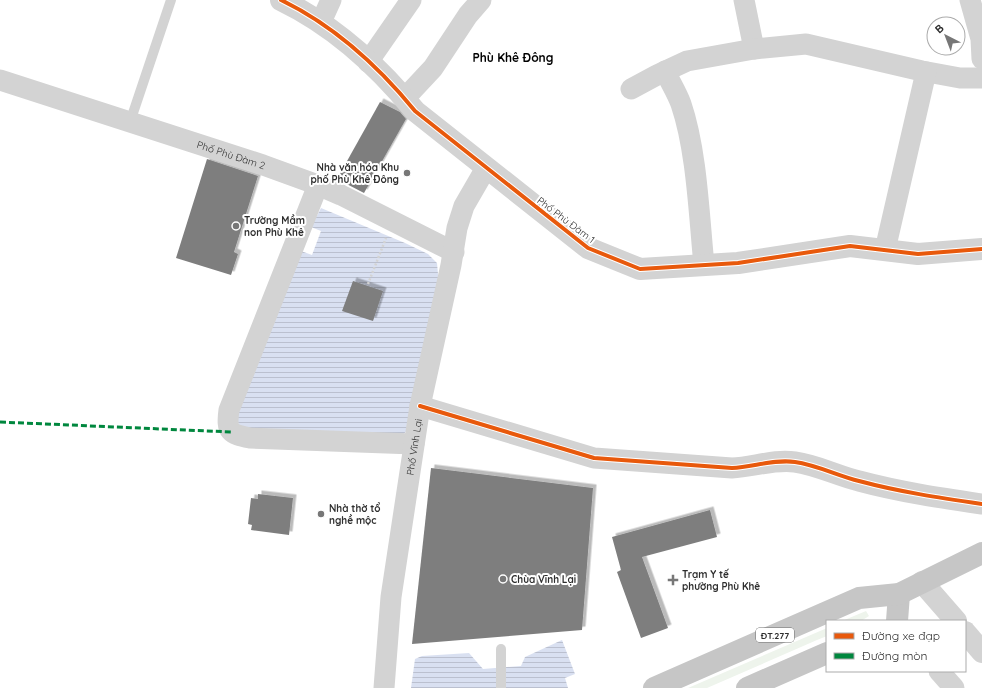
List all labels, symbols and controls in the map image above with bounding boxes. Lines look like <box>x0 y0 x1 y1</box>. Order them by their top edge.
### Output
north arrow <box>926 16 966 56</box>
text: B <box>932 21 947 36</box>
district label: Phù Khê Đông <box>473 50 553 65</box>
street label: Phố Phù Đàm 2 <box>195 138 268 172</box>
place label: Nhà văn hóa Khu phố Phù Khê Đông <box>310 161 399 186</box>
marker: Nhà văn hóa Khu phố Phù Khê Đông <box>402 168 412 178</box>
street label: Phố Phù Đàm 1 <box>534 194 598 246</box>
place label: Trường Mầm non Phù Khê <box>244 214 305 239</box>
marker: Trường Mầm non Phù Khê <box>231 221 241 231</box>
street label: Phố Vĩnh Lại <box>403 418 424 476</box>
place label: Nhà thờ tổ nghề mộc <box>329 502 381 527</box>
marker: Nhà thờ tổ nghề mộc <box>316 509 326 519</box>
place label: Trạm Y tế phường Phù Khê <box>682 568 760 593</box>
place label: Chùa Vĩnh Lại <box>511 573 576 586</box>
marker: Chùa Vĩnh Lại <box>498 574 508 584</box>
marker: Trạm Y tế phường Phù Khê <box>667 574 679 586</box>
legend <box>826 620 966 672</box>
road number: ĐT.277 <box>756 628 794 642</box>
text: Đường xe đạp <box>862 628 940 643</box>
text: Đường mòn <box>862 648 928 663</box>

